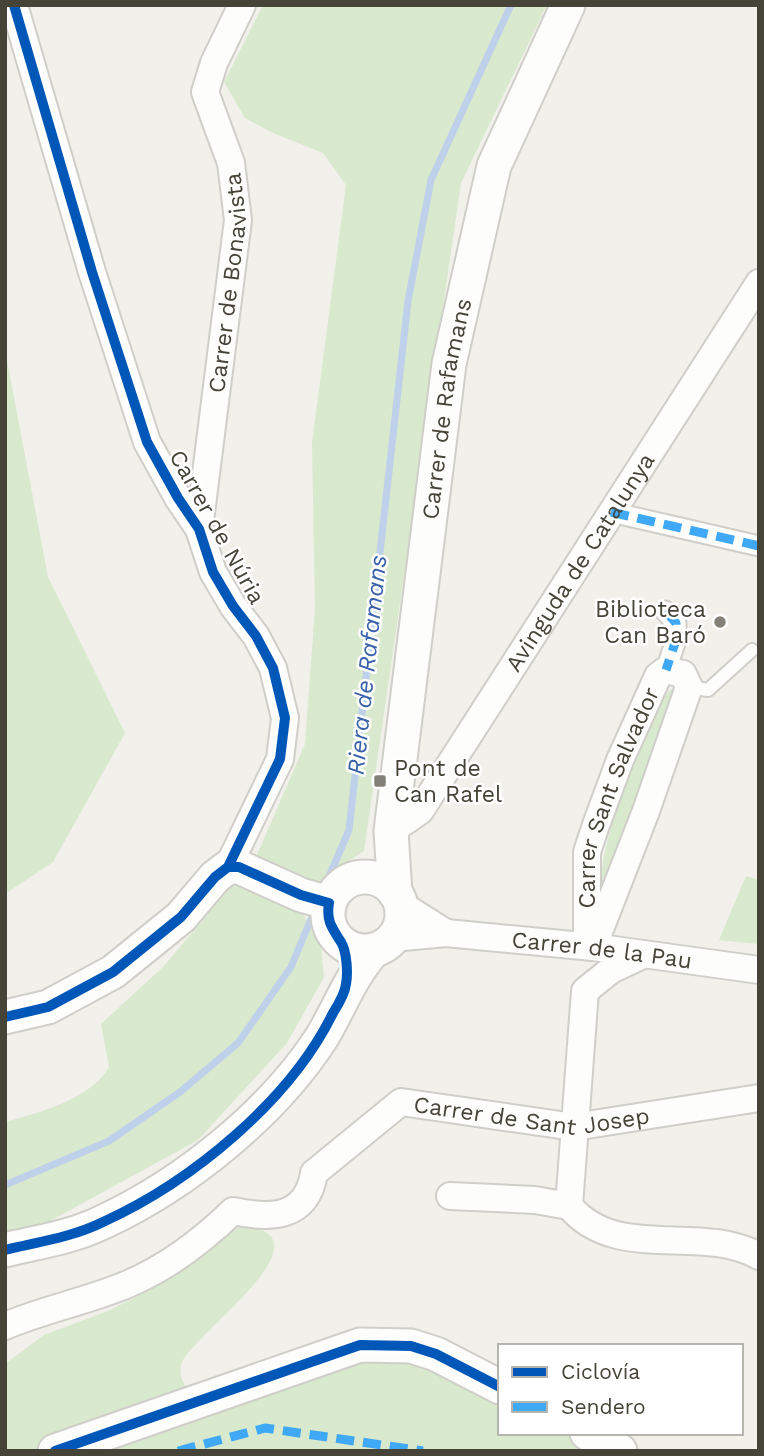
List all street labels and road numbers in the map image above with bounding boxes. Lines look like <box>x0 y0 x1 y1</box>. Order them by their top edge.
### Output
street label: Carrer de Bonavista <box>203 171 252 394</box>
street label: Carrer de Rafamans <box>416 296 477 521</box>
street label: Carrer de Núria <box>163 445 271 609</box>
street label: Avinguda de Catalunya <box>500 448 660 676</box>
street label: Carrer Sant Salvador <box>574 683 665 908</box>
street label: Carrer de la Pau <box>510 926 694 974</box>
street label: Carrer de Sant Josep <box>412 1091 651 1141</box>

